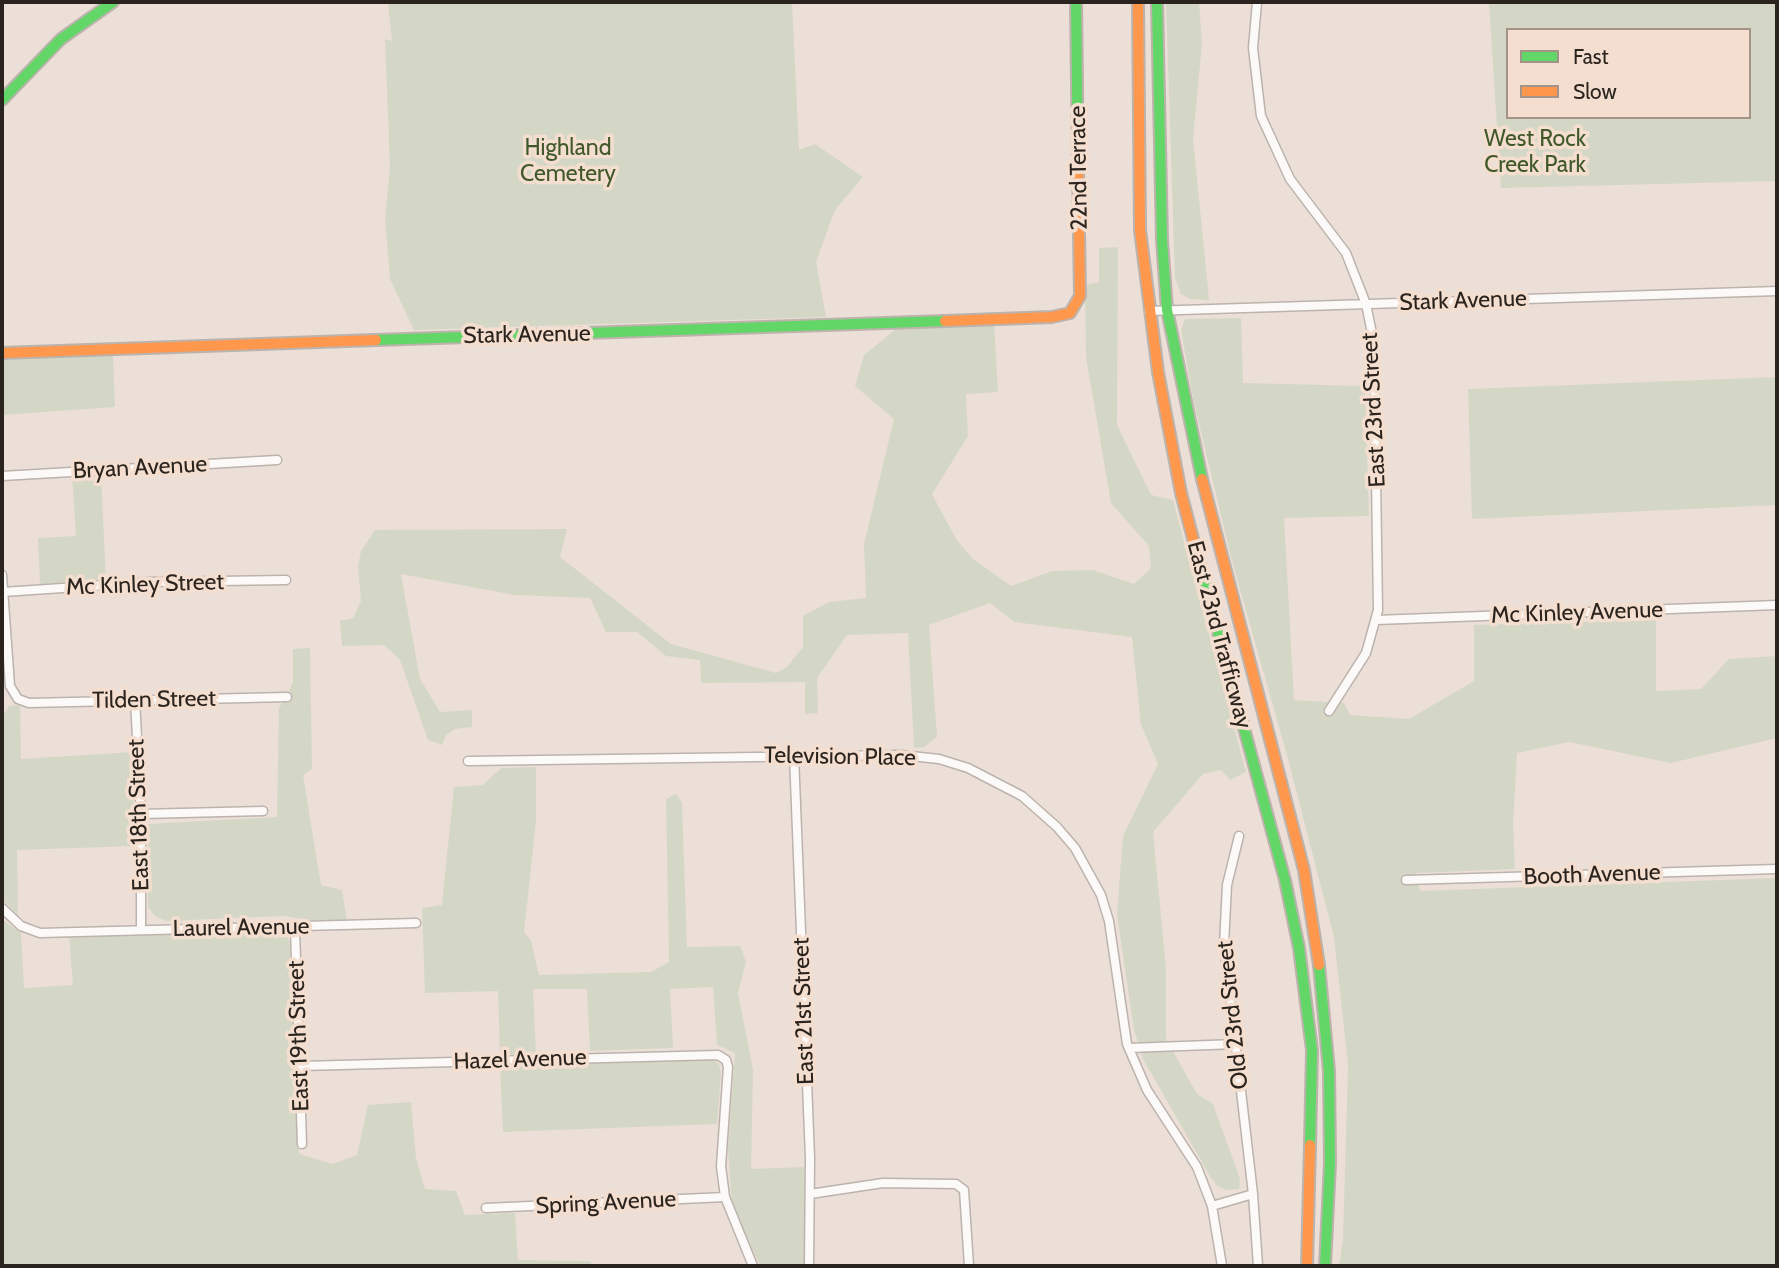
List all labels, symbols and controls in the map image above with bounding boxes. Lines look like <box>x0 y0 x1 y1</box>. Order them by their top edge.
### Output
legend <box>1506 28 1751 119</box>
text: Fast <box>1573 44 1609 69</box>
text: Slow <box>1573 79 1617 104</box>
street label: 22nd Terrace <box>1064 105 1094 231</box>
park label: West Rock Creek Park <box>1484 125 1586 179</box>
park label: Highland Cemetery <box>520 134 616 188</box>
street label: Stark Avenue <box>1399 285 1527 317</box>
street label: Stark Avenue <box>463 320 591 350</box>
street label: East 23rd Street <box>1356 332 1392 488</box>
street label: Bryan Avenue <box>72 451 208 485</box>
street label: East 23rd Trafficway <box>1181 538 1257 732</box>
street label: Mc Kinley Street <box>65 568 225 602</box>
street label: Mc Kinley Avenue <box>1491 596 1663 630</box>
street label: Tilden Street <box>92 685 216 715</box>
street label: East 18th Street <box>123 738 155 892</box>
street label: Television Place <box>764 742 916 772</box>
street label: Booth Avenue <box>1523 859 1661 891</box>
street label: Laurel Avenue <box>172 913 310 943</box>
street label: East 21st Street <box>788 937 820 1085</box>
street label: Old 23rd Street <box>1211 939 1255 1091</box>
street label: East 19th Street <box>283 960 315 1112</box>
street label: Hazel Avenue <box>453 1044 587 1076</box>
street label: Spring Avenue <box>535 1186 677 1220</box>

